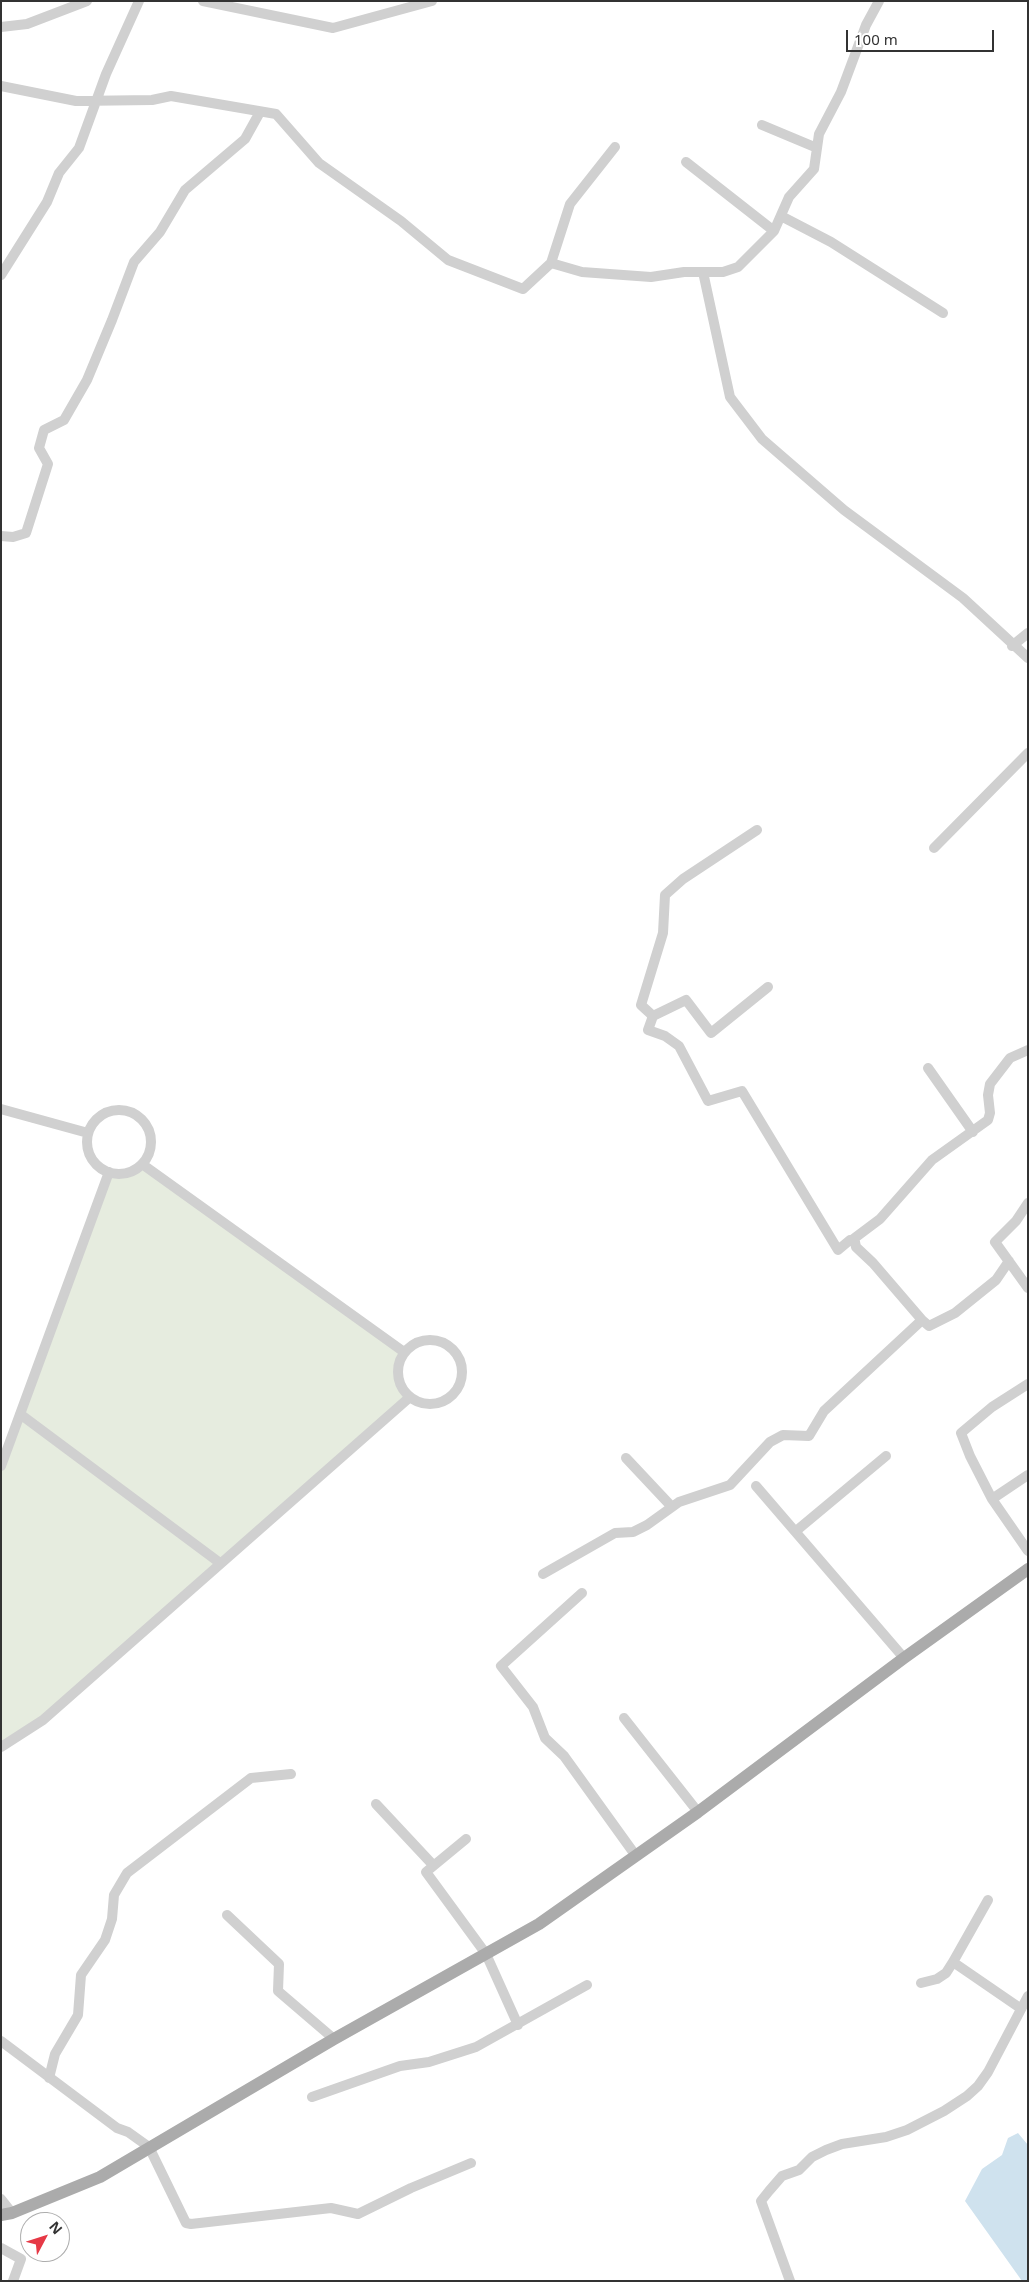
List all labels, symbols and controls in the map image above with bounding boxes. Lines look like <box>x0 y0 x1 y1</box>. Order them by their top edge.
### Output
scale bar <box>849 20 996 52</box>
text: 100 m <box>854 29 898 49</box>
north arrow <box>20 2212 70 2262</box>
text: N <box>45 2217 67 2238</box>

